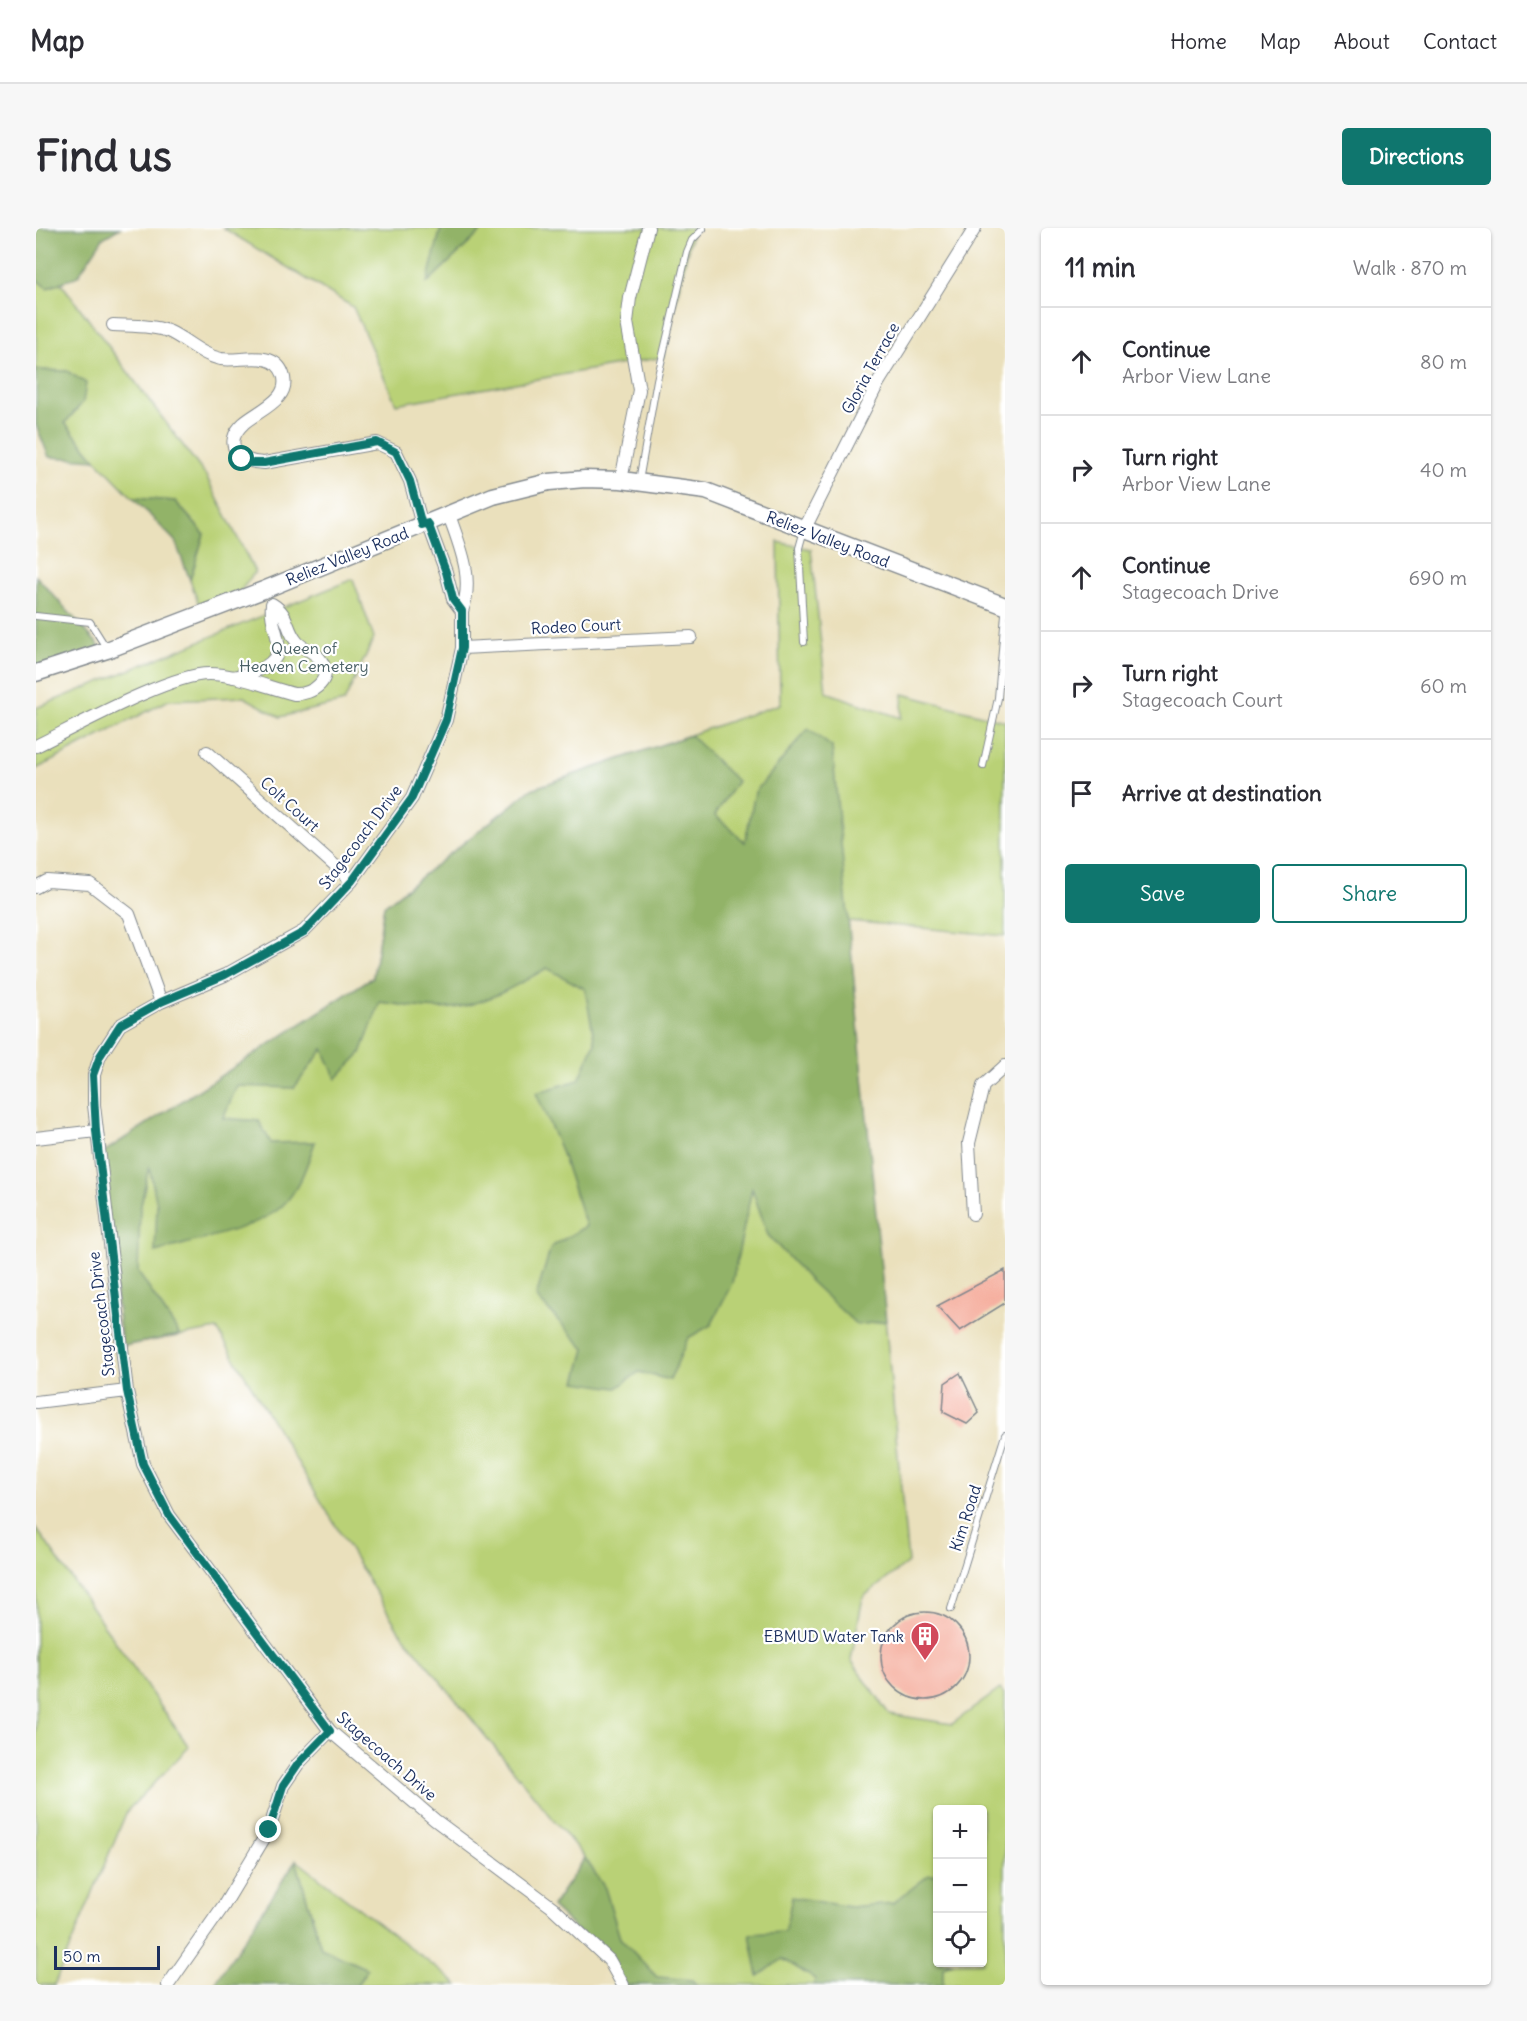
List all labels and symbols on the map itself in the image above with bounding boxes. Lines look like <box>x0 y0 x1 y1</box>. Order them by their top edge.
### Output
street label: Gloria Terrace <box>837 319 903 417</box>
route start <box>228 445 254 471</box>
street label: Reliez Valley Road <box>764 506 892 572</box>
street label: Reliez Valley Road <box>283 522 411 590</box>
street label: Rodeo Court <box>530 614 622 638</box>
park label: Queen of Heaven Cemetery <box>239 638 369 676</box>
street label: Colt Court <box>256 772 324 836</box>
street label: Stagecoach Drive <box>314 781 406 893</box>
street label: Stagecoach Drive <box>83 1250 119 1378</box>
street label: Kim Road <box>945 1482 985 1554</box>
building icon: EBMUD Water Tank <box>909 1620 941 1662</box>
place label: EBMUD Water Tank <box>764 1626 904 1646</box>
street label: Stagecoach Drive <box>333 1707 441 1805</box>
route end <box>255 1816 281 1842</box>
scale bar <box>54 1943 160 1970</box>

